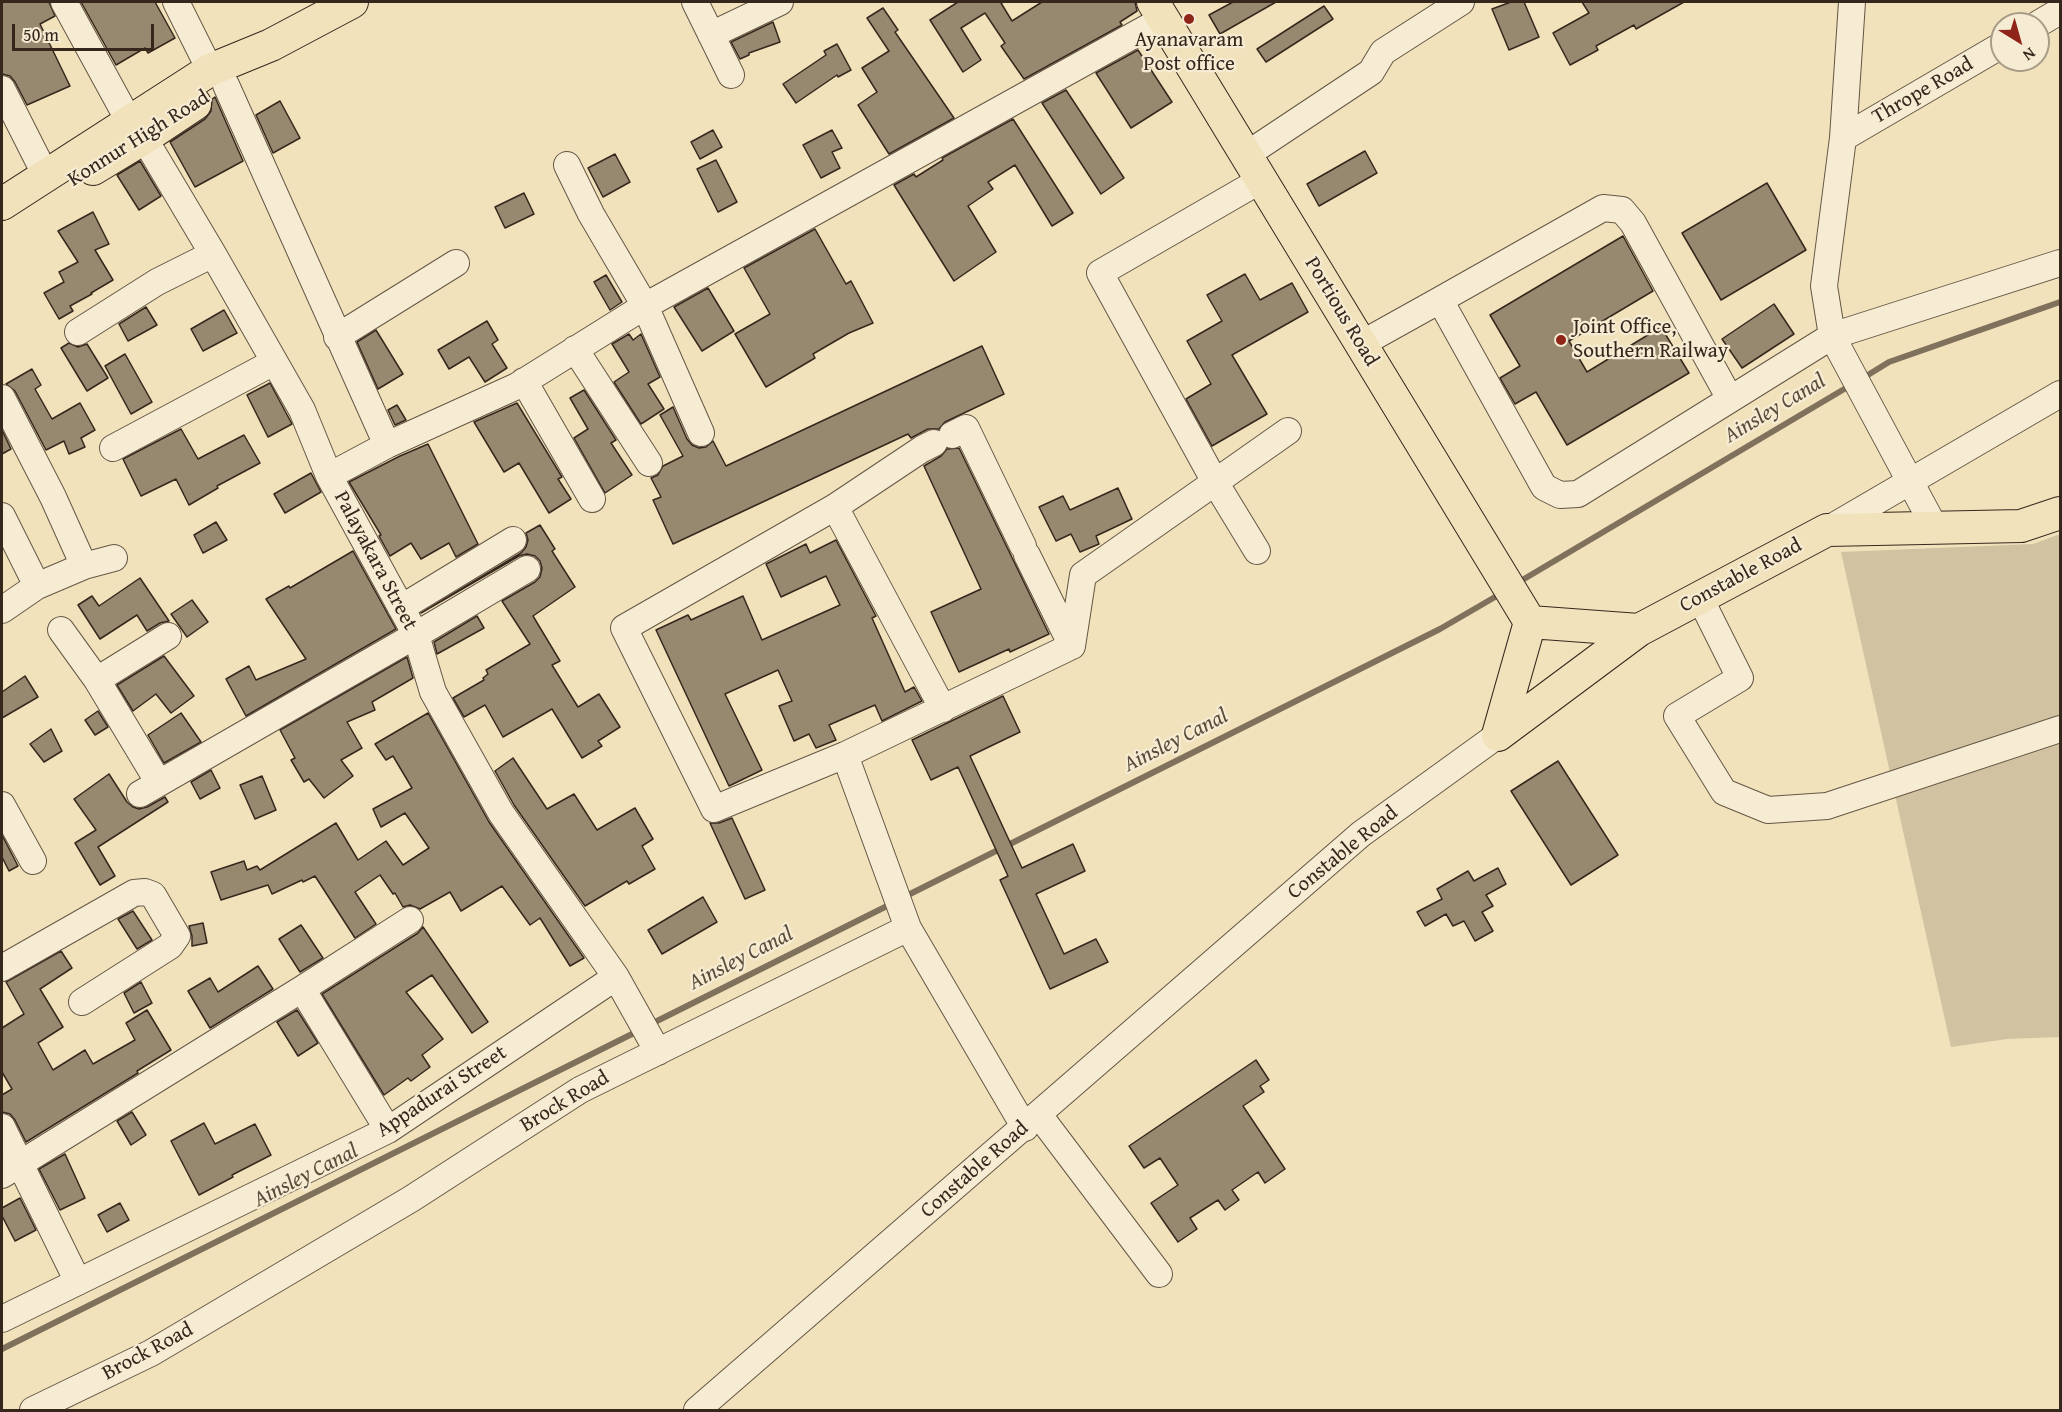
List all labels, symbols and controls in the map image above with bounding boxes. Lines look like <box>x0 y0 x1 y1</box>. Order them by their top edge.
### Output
scale bar <box>15 12 158 50</box>
marker: Ayanavaram Post office <box>1182 12 1196 26</box>
north arrow <box>1990 12 2050 72</box>
text: 50 m <box>23 21 59 48</box>
place label: Ayanavaram Post office <box>1135 28 1243 78</box>
text: N <box>2018 42 2041 68</box>
street label: Thrope Road <box>1868 52 1978 130</box>
street label: Konnur High Road <box>64 85 214 193</box>
street label: Portious Road <box>1299 253 1383 371</box>
place label: Joint Office, Southern Railway <box>1573 315 1728 365</box>
marker: Joint Office, Southern Railway <box>1554 333 1568 347</box>
water label: Ainsley Canal <box>1720 368 1830 450</box>
street label: Palayakara Street <box>328 487 422 635</box>
street label: Constable Road <box>1676 533 1806 619</box>
water label: Ainsley Canal <box>1119 703 1233 779</box>
street label: Constable Road <box>1283 801 1403 905</box>
water label: Ainsley Canal <box>684 921 798 997</box>
street label: Appadurai Street <box>372 1041 512 1143</box>
street label: Brock Road <box>516 1066 614 1138</box>
street label: Constable Road <box>916 1116 1034 1224</box>
water label: Ainsley Canal <box>249 1138 363 1214</box>
street label: Brock Road <box>98 1318 198 1386</box>

